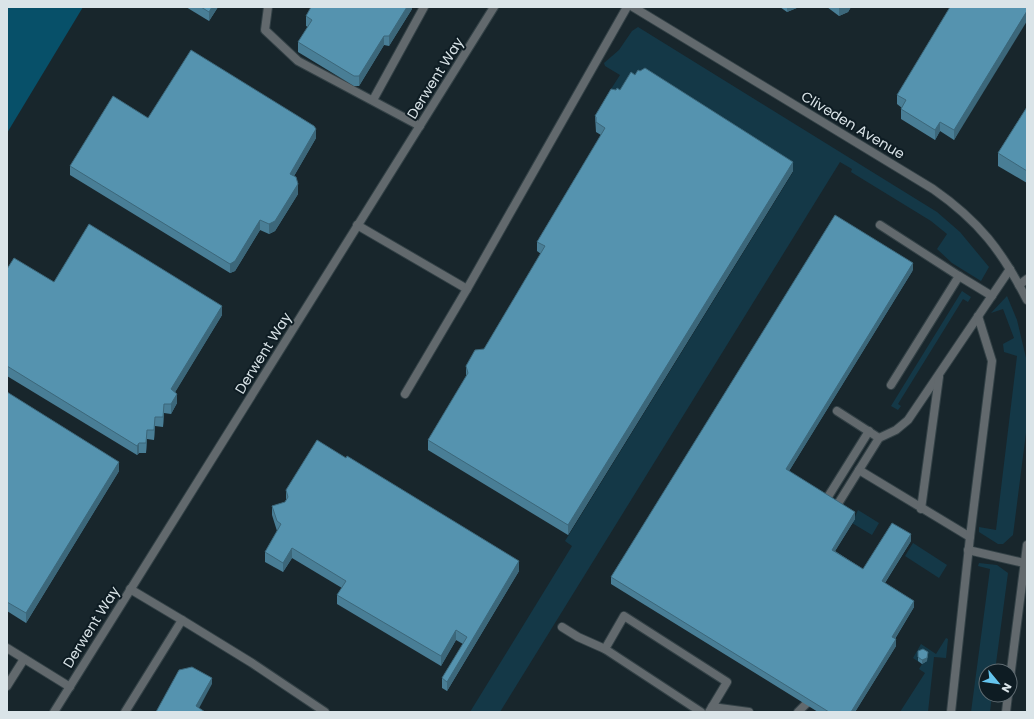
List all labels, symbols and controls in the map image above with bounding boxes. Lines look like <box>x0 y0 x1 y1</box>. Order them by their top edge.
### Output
street label: Derwent Way <box>402 33 468 123</box>
street label: Cliveden Avenue <box>797 86 909 164</box>
street label: Derwent Way <box>230 308 296 398</box>
street label: Derwent Way <box>58 582 124 672</box>
north arrow <box>978 663 1018 703</box>
text: N <box>998 680 1016 695</box>

